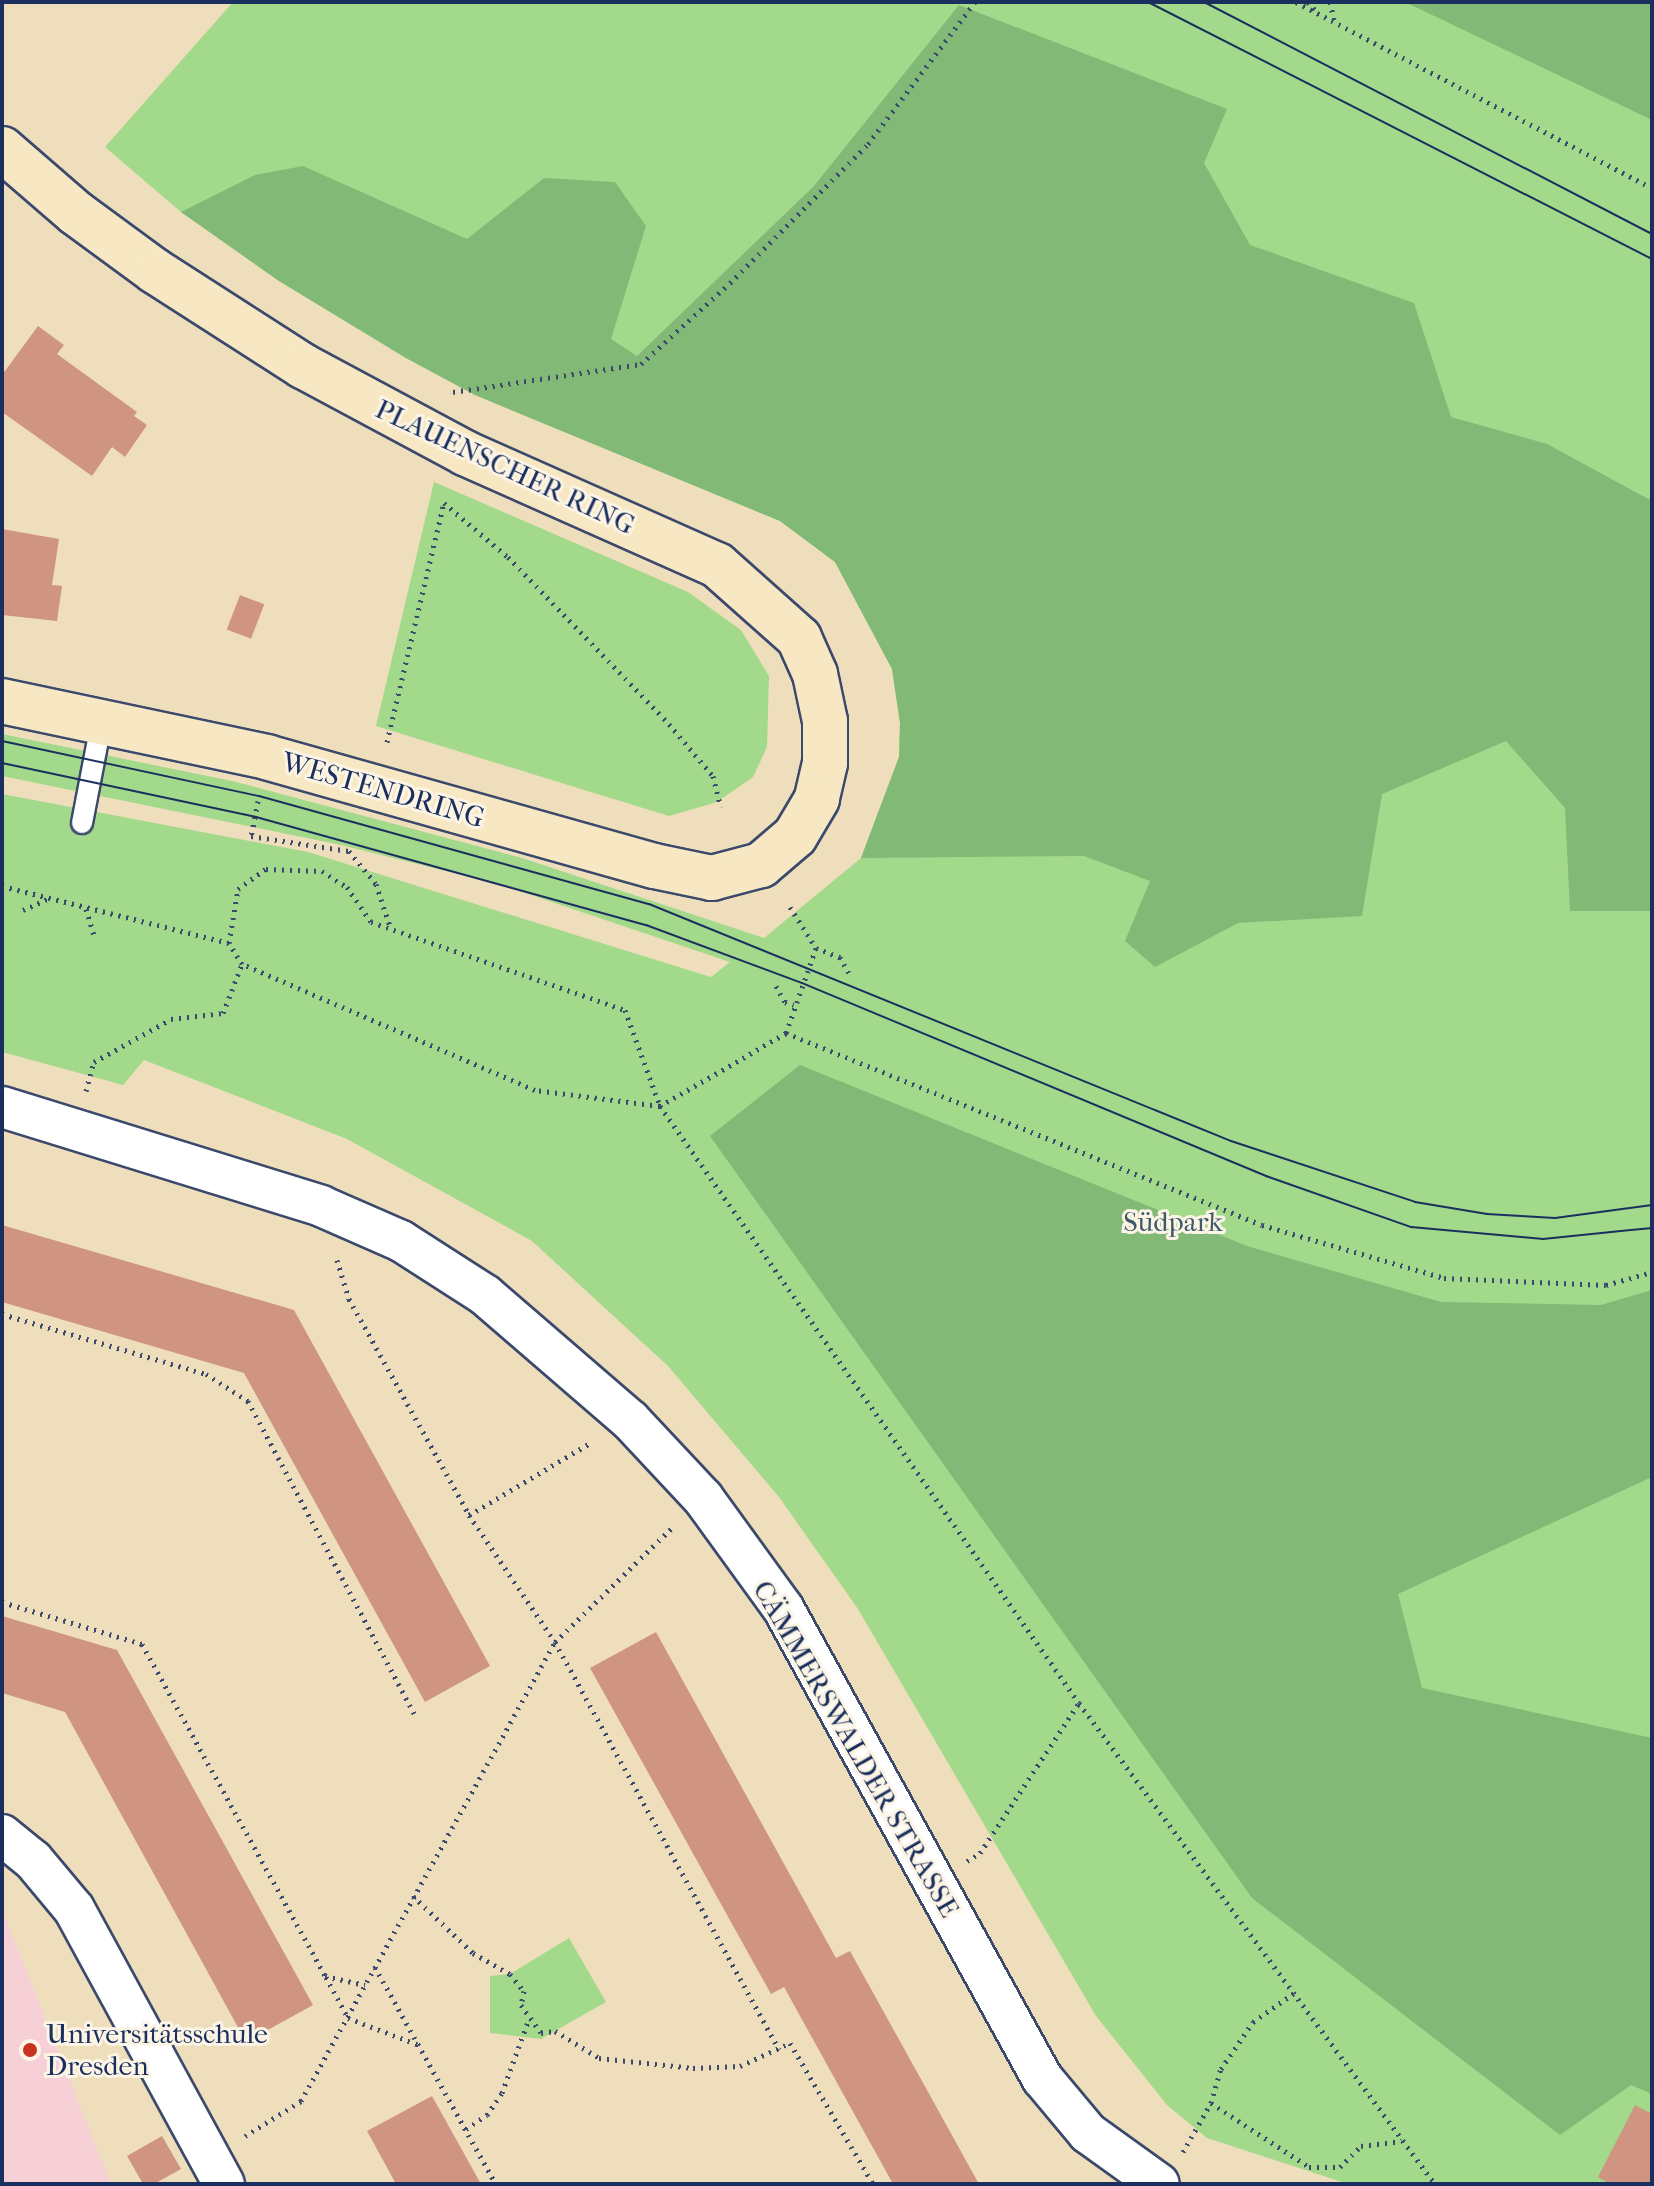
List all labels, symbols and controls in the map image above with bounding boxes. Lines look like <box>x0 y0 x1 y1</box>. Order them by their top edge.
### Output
street label: PLAUENSCHER RING <box>370 392 640 542</box>
street label: WESTENDRING <box>278 745 488 835</box>
park label: Südpark <box>1123 1205 1223 1239</box>
street label: CÄMMERSWALDER STRASSE <box>746 1575 966 1923</box>
place label: Universitätsschule Dresden <box>46 2017 268 2083</box>
marker: Universitätsschule Dresden <box>21 2041 39 2059</box>

